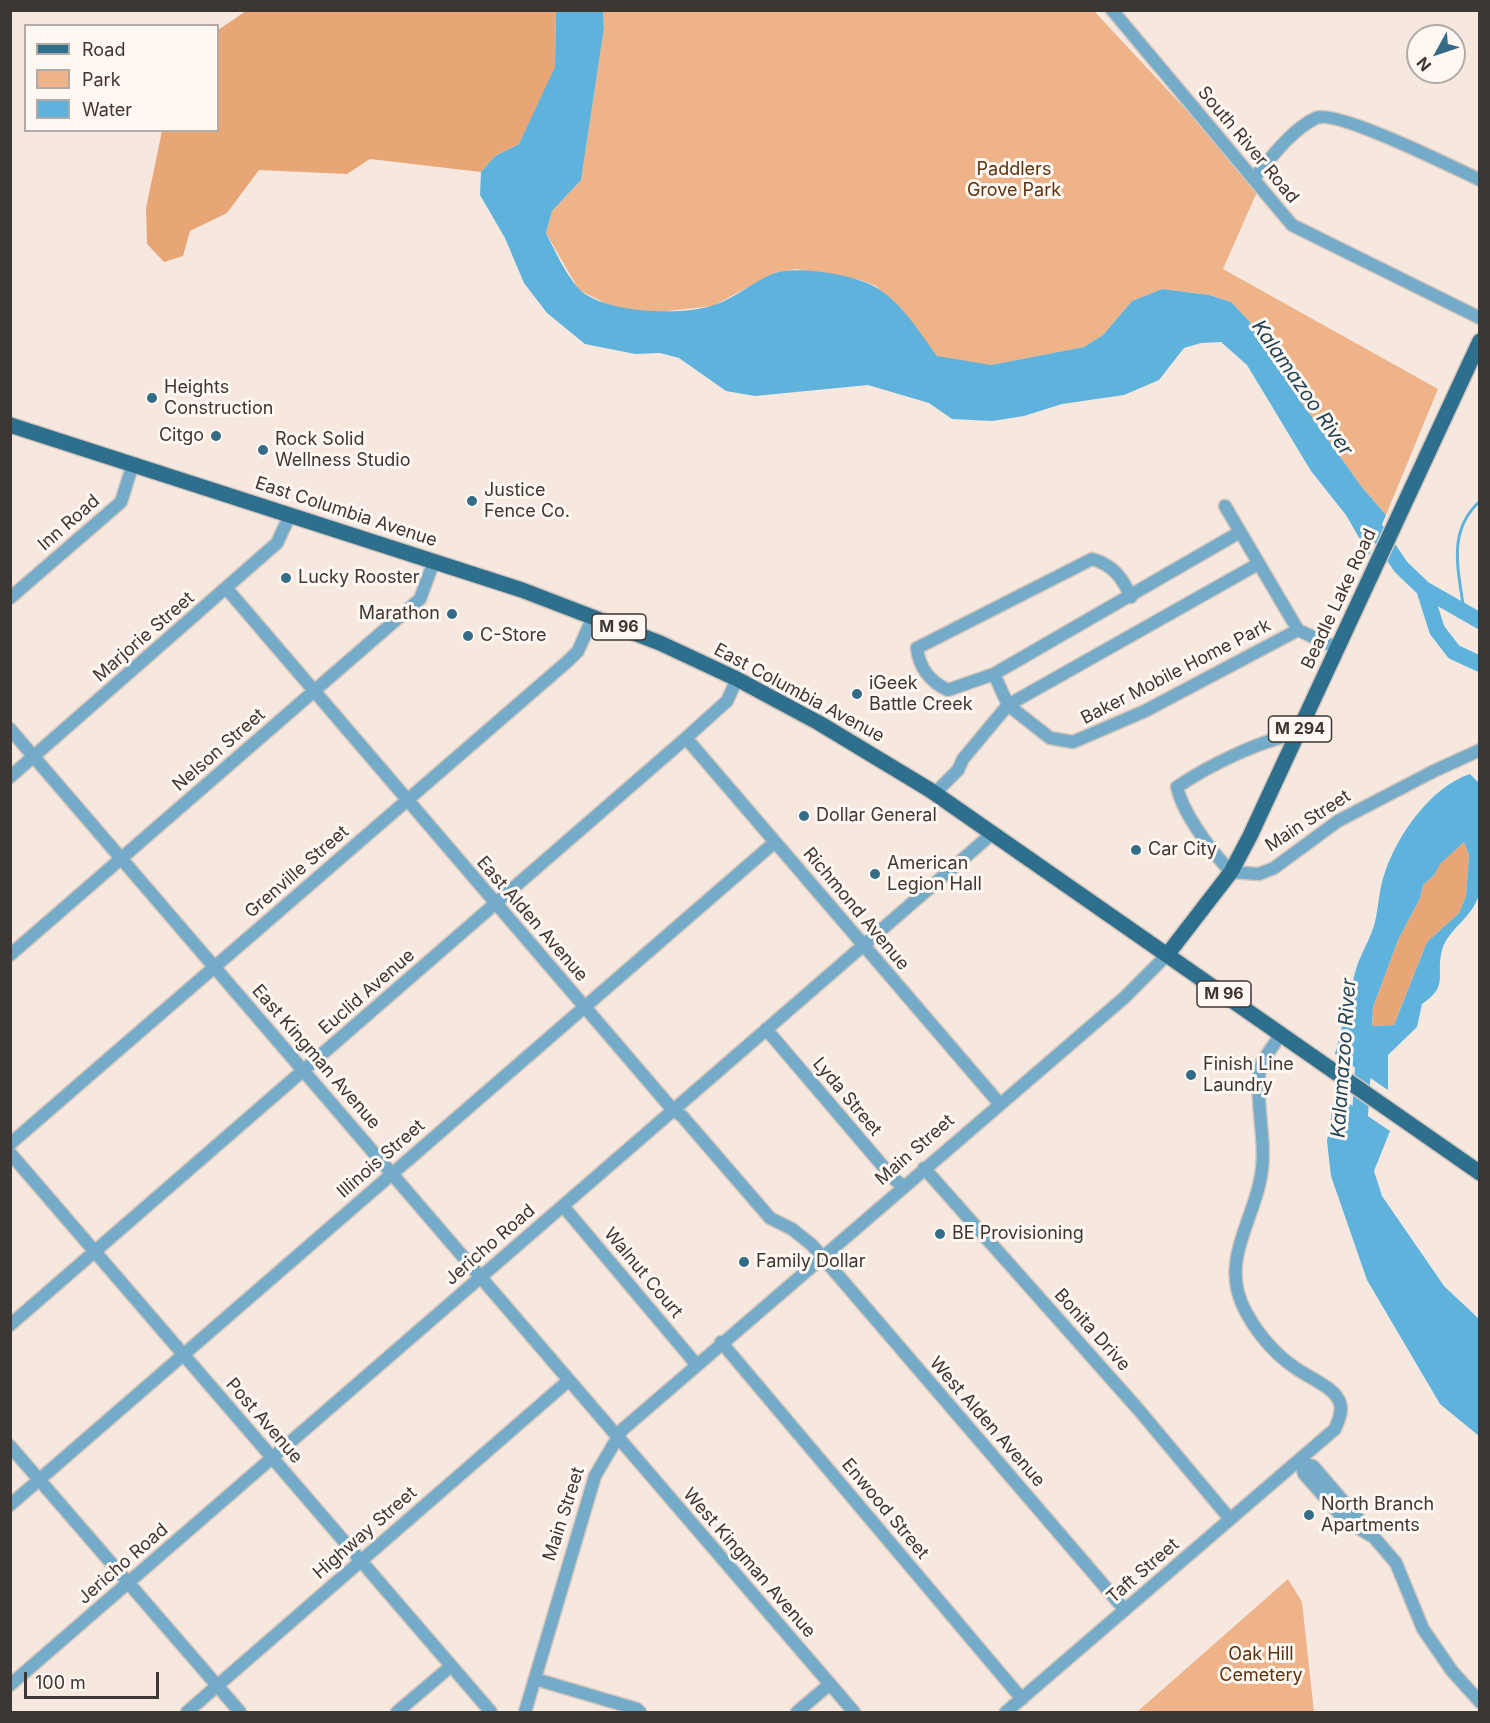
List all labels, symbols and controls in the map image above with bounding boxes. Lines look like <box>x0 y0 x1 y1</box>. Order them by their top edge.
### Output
legend <box>24 24 219 132</box>
north arrow <box>1406 24 1466 84</box>
text: Road <box>82 39 125 60</box>
text: N <box>1412 53 1435 75</box>
text: Park <box>82 69 121 90</box>
street label: South River Road <box>1193 82 1303 208</box>
text: Water <box>82 99 132 120</box>
park label: Paddlers Grove Park <box>967 159 1061 201</box>
water label: Kalamazoo River <box>1246 316 1358 460</box>
place label: Heights Construction <box>164 377 273 420</box>
marker: Heights Construction <box>145 391 159 405</box>
place label: Citgo <box>159 425 204 447</box>
marker: Citgo <box>209 429 223 443</box>
place label: Rock Solid Wellness Studio <box>275 429 410 472</box>
marker: Rock Solid Wellness Studio <box>256 443 270 457</box>
street label: East Columbia Avenue <box>252 472 440 552</box>
place label: Justice Fence Co. <box>484 480 570 522</box>
street label: Inn Road <box>34 490 104 556</box>
marker: Justice Fence Co. <box>465 494 479 508</box>
street label: Beadle Lake Road <box>1297 525 1381 673</box>
place label: Lucky Rooster <box>298 567 420 589</box>
marker: Lucky Rooster <box>279 571 293 585</box>
street label: Marjorie Street <box>89 587 199 687</box>
place label: Marathon <box>359 603 440 625</box>
marker: Marathon <box>445 607 459 621</box>
road number: M 96 <box>592 614 646 640</box>
street label: Baker Mobile Home Park <box>1078 615 1274 729</box>
place label: C-Store <box>480 625 546 647</box>
marker: C-Store <box>461 629 475 643</box>
street label: East Columbia Avenue <box>710 639 888 747</box>
place label: iGeek Battle Creek <box>869 673 973 716</box>
marker: iGeek Battle Creek <box>850 687 864 701</box>
street label: Nelson Street <box>168 704 270 796</box>
road number: M 294 <box>1268 716 1332 742</box>
street label: Main Street <box>1261 785 1355 857</box>
place label: Dollar General <box>816 805 937 827</box>
marker: Dollar General <box>797 809 811 823</box>
street label: Grenville Street <box>241 821 353 923</box>
place label: Car City <box>1148 839 1217 861</box>
street label: Richmond Avenue <box>798 843 914 975</box>
marker: Car City <box>1129 843 1143 857</box>
street label: East Alden Avenue <box>472 852 592 986</box>
place label: American Legion Hall <box>887 853 982 896</box>
marker: American Legion Hall <box>868 867 882 881</box>
street label: Euclid Avenue <box>315 945 419 1039</box>
water label: Kalamazoo River <box>1326 977 1362 1139</box>
street label: East Kingman Avenue <box>247 980 385 1134</box>
road number: M 96 <box>1197 981 1251 1007</box>
street label: Lyda Street <box>808 1053 886 1141</box>
place label: Finish Line Laundry <box>1203 1054 1294 1096</box>
marker: Finish Line Laundry <box>1184 1068 1198 1082</box>
street label: Main Street <box>871 1110 959 1190</box>
street label: Illinois Street <box>333 1115 429 1203</box>
street label: Jericho Road <box>441 1200 539 1290</box>
place label: BE Provisioning <box>952 1223 1084 1245</box>
street label: Walnut Court <box>599 1224 687 1322</box>
marker: BE Provisioning <box>933 1227 947 1241</box>
place label: Family Dollar <box>756 1251 865 1273</box>
marker: Family Dollar <box>737 1255 751 1269</box>
street label: Bonita Drive <box>1049 1284 1135 1376</box>
street label: West Alden Avenue <box>925 1353 1049 1491</box>
street label: Post Avenue <box>221 1374 307 1468</box>
street label: Enwood Street <box>837 1454 933 1564</box>
street label: Main Street <box>539 1464 589 1564</box>
street label: Highway Street <box>309 1482 421 1584</box>
street label: West Kingman Avenue <box>678 1484 820 1642</box>
place label: North Branch Apartments <box>1321 1494 1434 1537</box>
marker: North Branch Apartments <box>1302 1508 1316 1522</box>
street label: Jericho Road <box>74 1519 172 1609</box>
street label: Taft Street <box>1103 1534 1183 1608</box>
park label: Oak Hill Cemetery <box>1219 1644 1303 1686</box>
scale bar <box>27 1660 162 1698</box>
text: 100 m <box>35 1672 86 1693</box>

